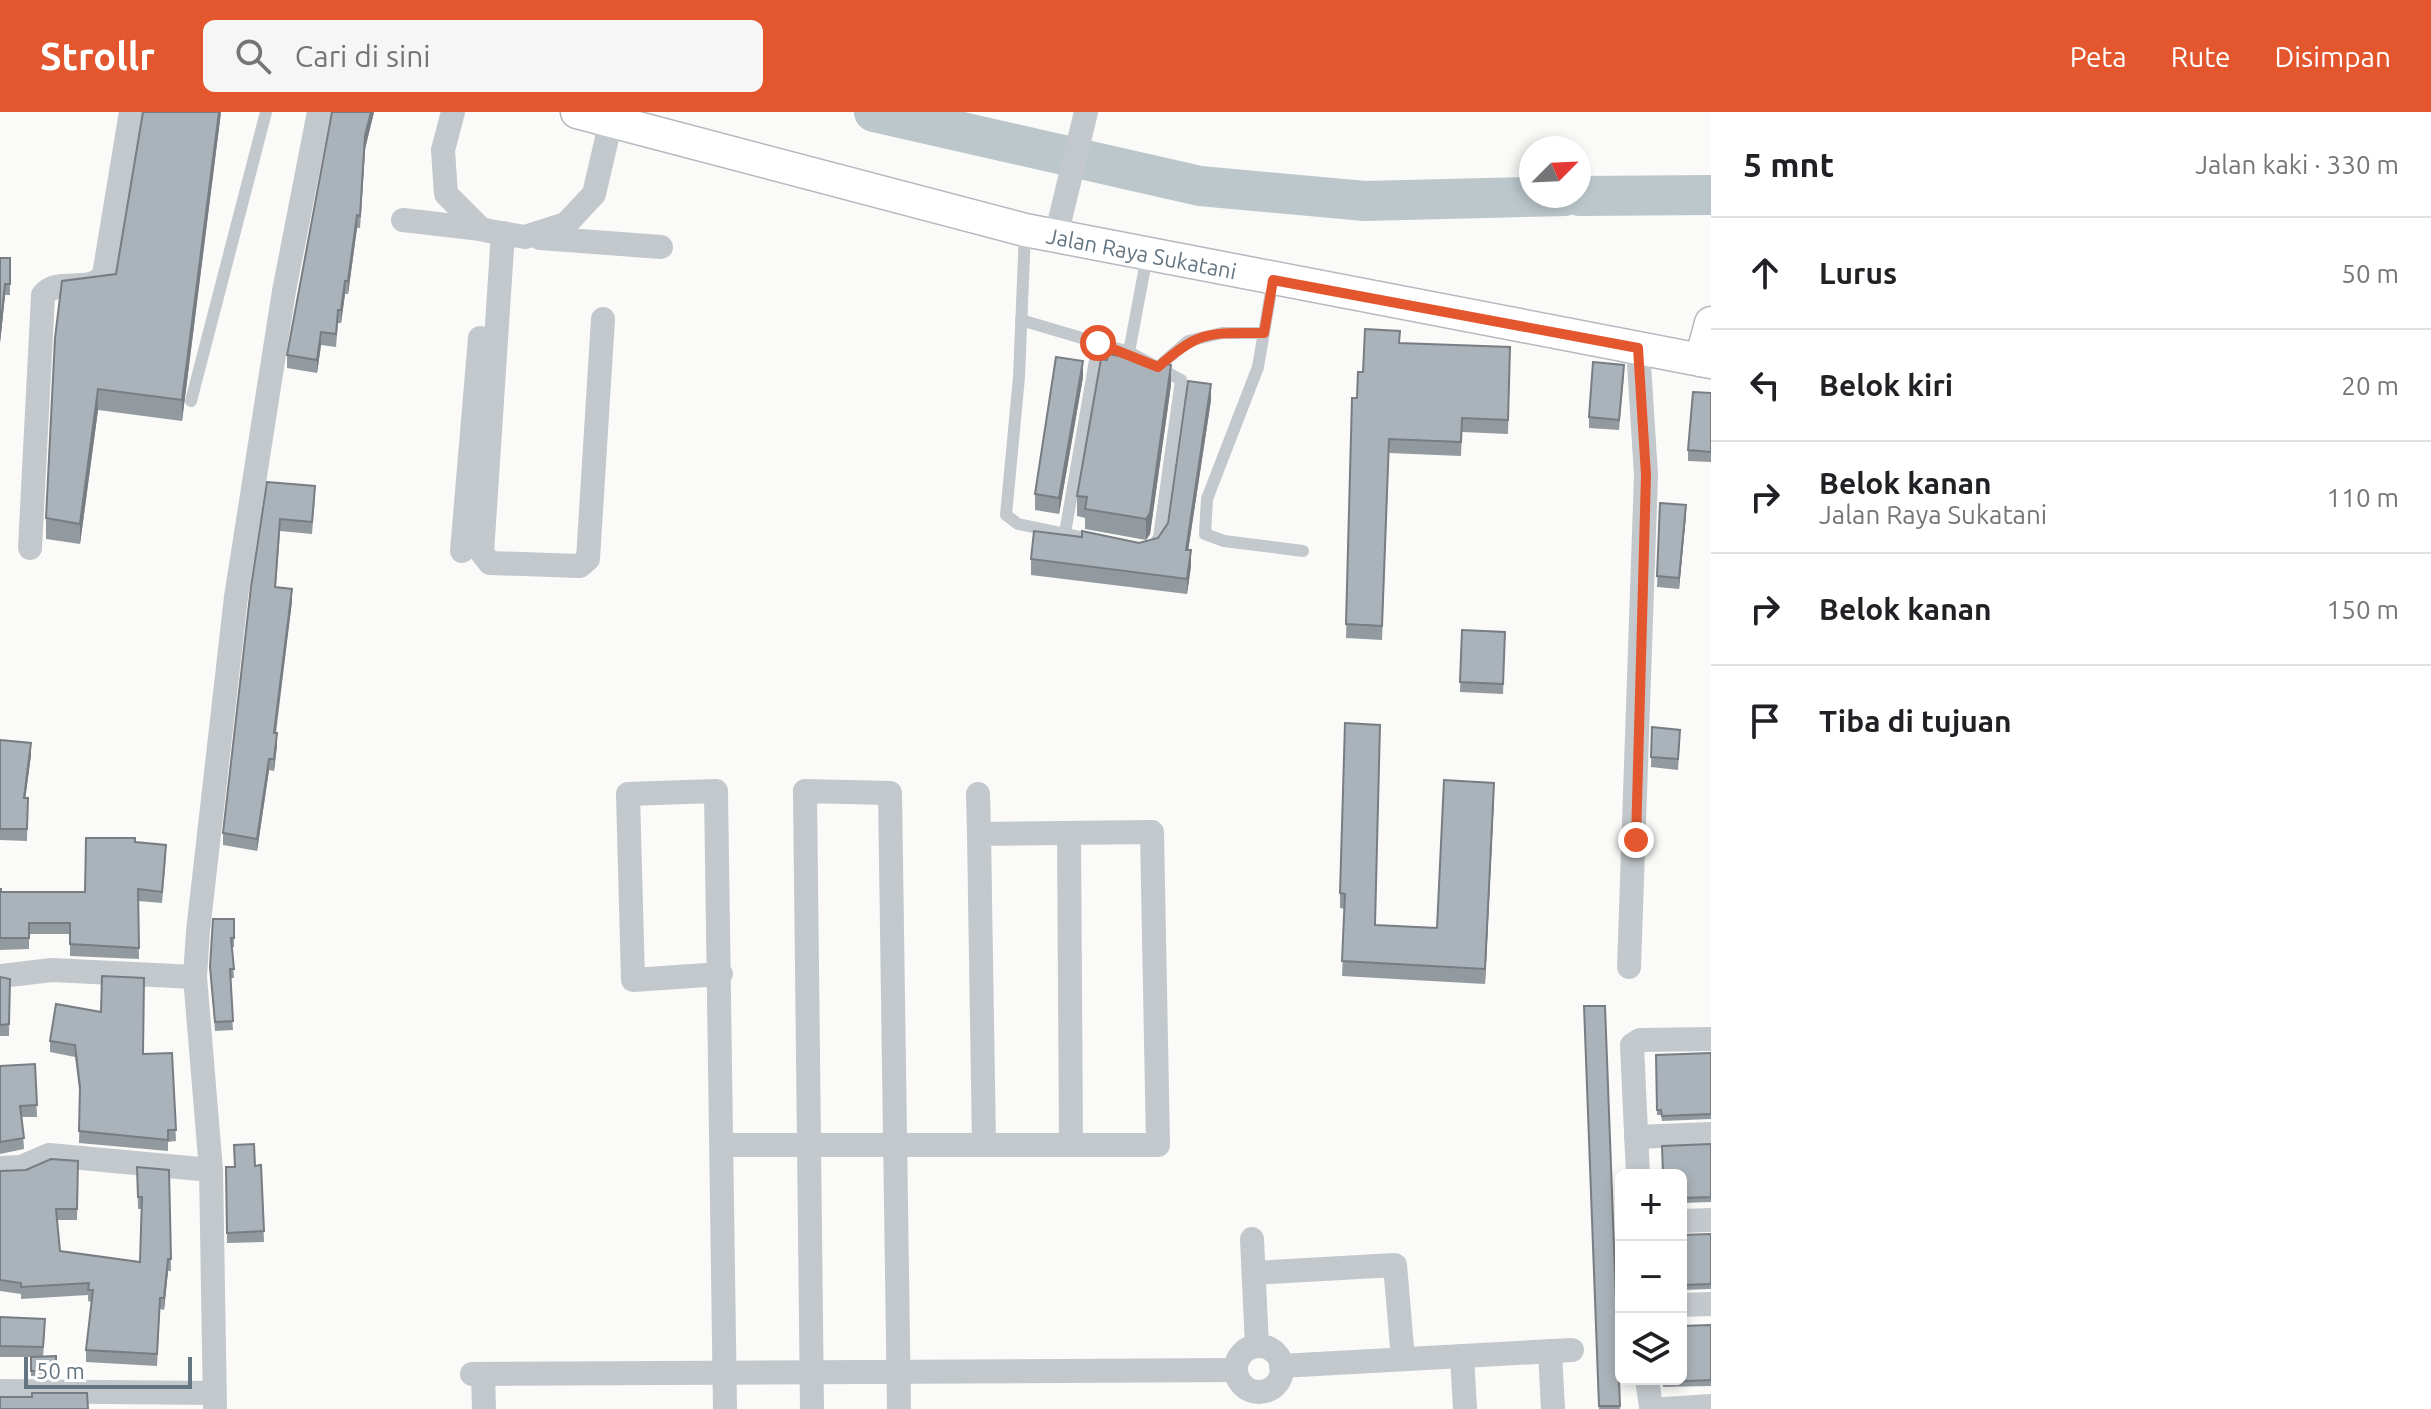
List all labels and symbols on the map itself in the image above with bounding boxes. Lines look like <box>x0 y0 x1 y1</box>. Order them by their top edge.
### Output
north arrow <box>1519 136 1591 208</box>
street label: Jalan Raya Sukatani <box>1044 222 1239 283</box>
route start <box>1080 325 1116 361</box>
route end <box>1618 822 1654 858</box>
scale bar <box>24 1353 192 1389</box>

